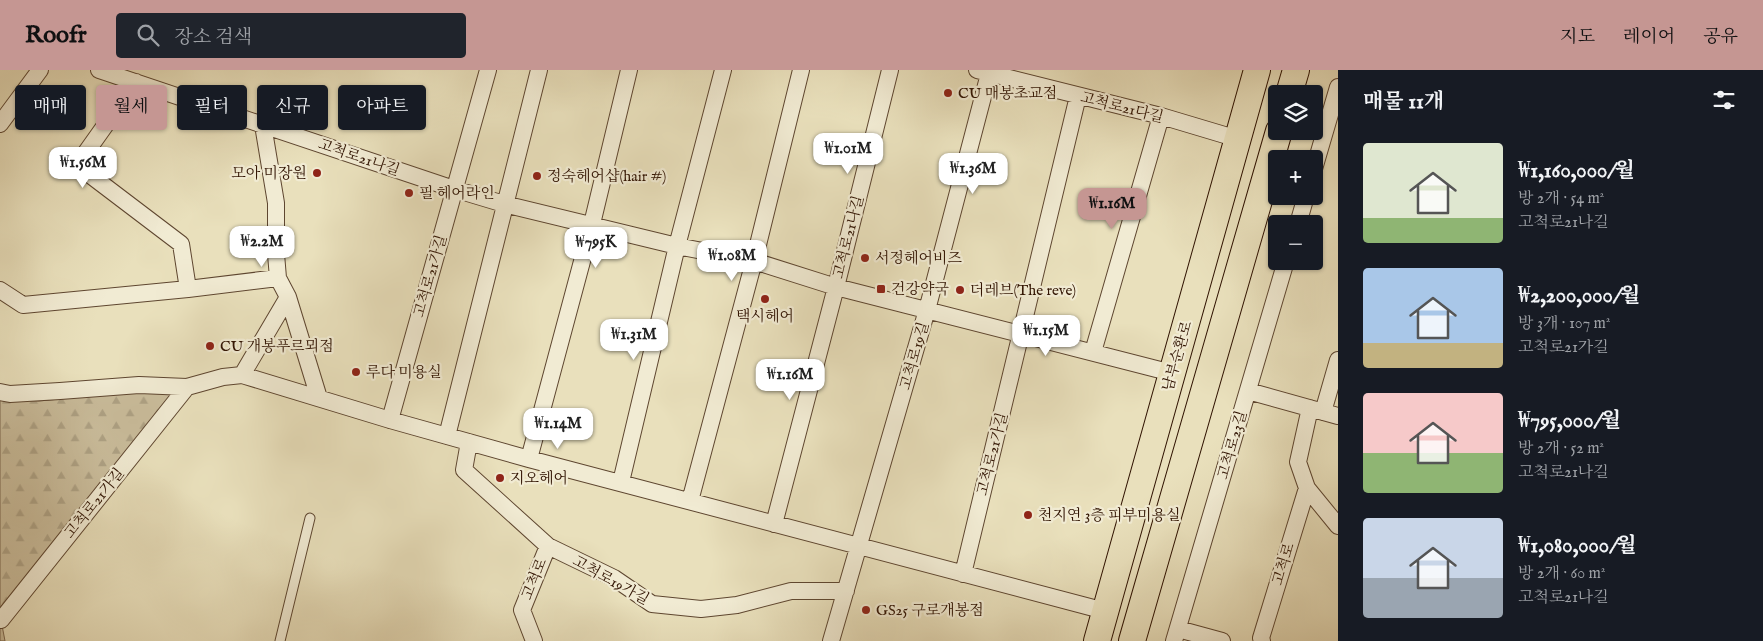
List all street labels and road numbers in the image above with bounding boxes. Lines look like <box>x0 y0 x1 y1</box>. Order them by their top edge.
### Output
street label: 고척로21다길 <box>1078 88 1165 127</box>
street label: 고척로21나길 <box>316 135 402 180</box>
street label: 고척로21나길 <box>829 194 868 281</box>
street label: 고척로21가길 <box>410 233 451 320</box>
street label: 남부순환로 <box>1158 318 1197 394</box>
street label: 고척로19길 <box>896 320 933 392</box>
street label: 고척로23길 <box>1214 409 1251 482</box>
street label: 고척로21가길 <box>973 411 1012 498</box>
street label: 고척로21가길 <box>60 464 129 542</box>
street label: 고척로 <box>1268 540 1299 588</box>
street label: 고척로19가길 <box>569 552 652 609</box>
street label: 고척로 <box>518 555 552 603</box>

